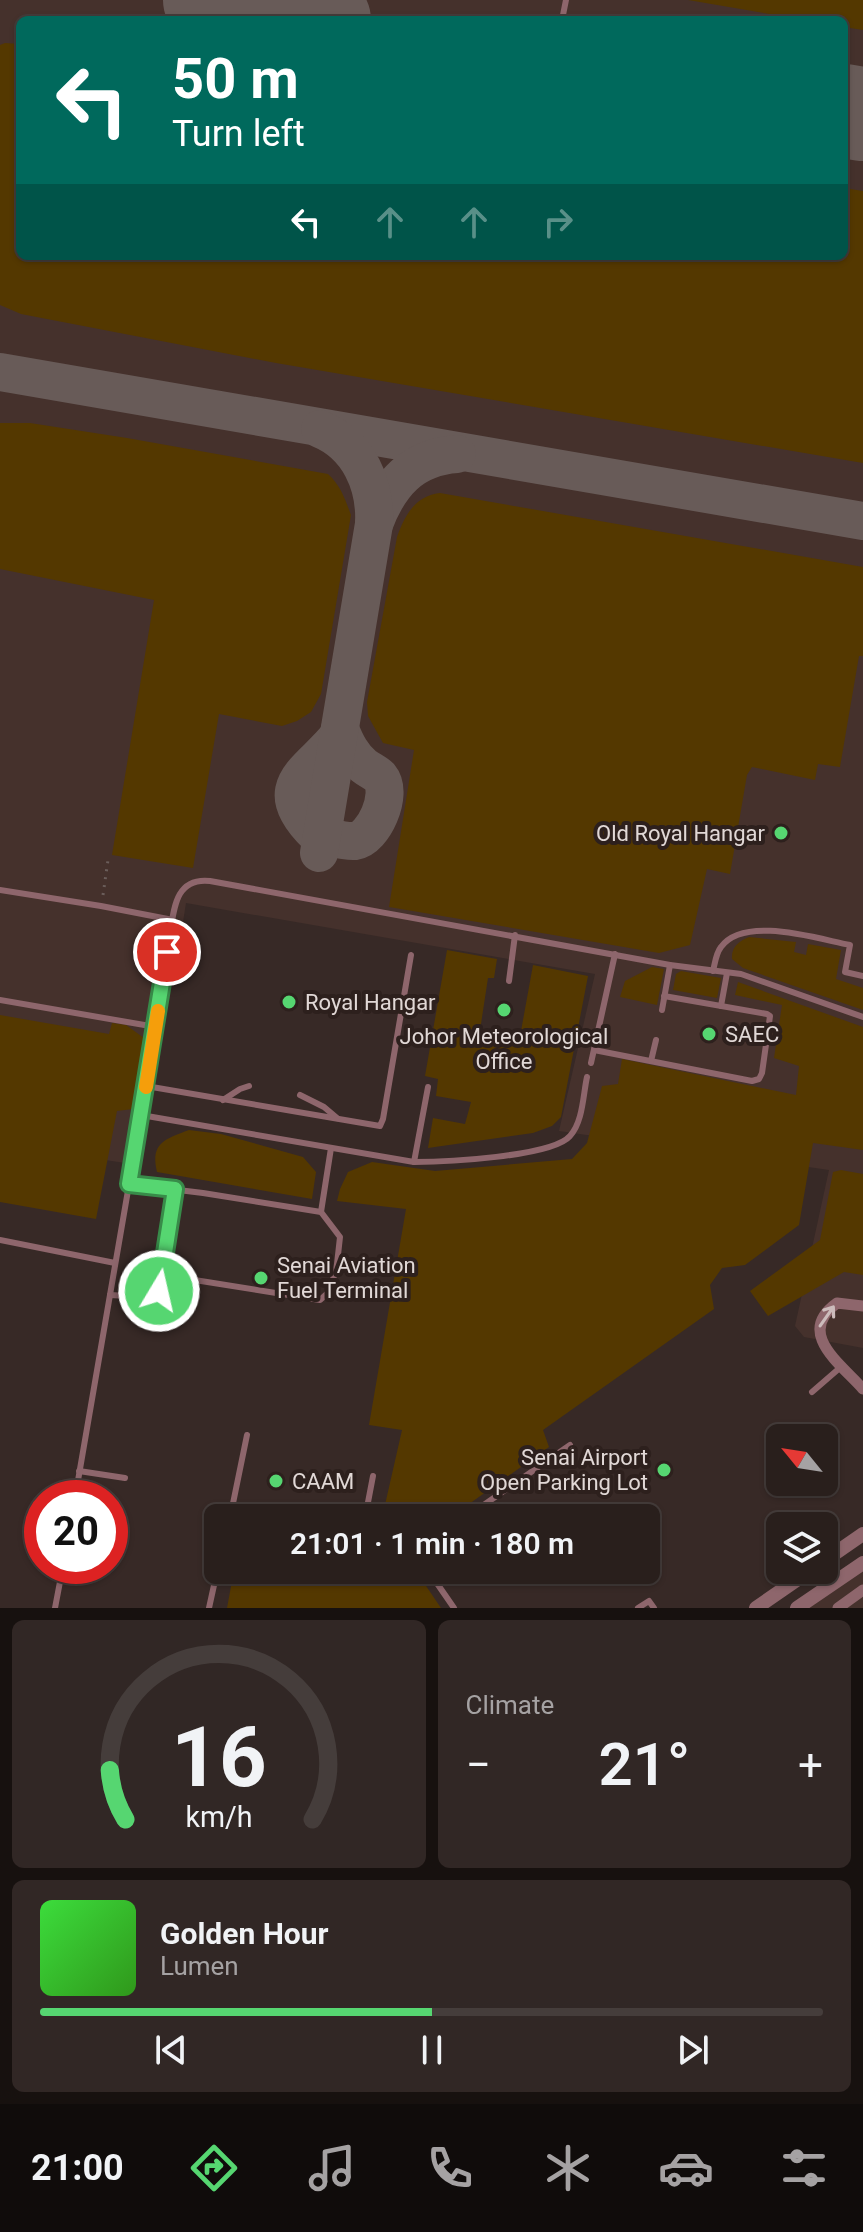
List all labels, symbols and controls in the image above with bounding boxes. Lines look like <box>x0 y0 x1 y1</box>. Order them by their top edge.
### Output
text: 50 m <box>172 46 299 112</box>
icon: left <box>40 48 144 152</box>
text: Turn left <box>172 113 305 155</box>
icon: left <box>284 200 328 244</box>
icon: ahead <box>368 200 412 244</box>
icon: ahead <box>452 200 496 244</box>
icon: right <box>536 200 580 244</box>
place label: Old Royal Hangar <box>596 821 766 846</box>
marker: Old Royal Hangar <box>772 824 790 842</box>
pin <box>133 918 201 986</box>
icon: arrive <box>145 930 189 974</box>
place label: Royal Hangar <box>305 990 436 1015</box>
marker: Royal Hangar <box>280 993 298 1011</box>
marker: Johor Meteorological Office <box>495 1001 513 1019</box>
place label: SAEC <box>725 1022 779 1047</box>
place label: Johor Meteorological Office <box>400 1024 608 1074</box>
marker: SAEC <box>700 1025 718 1043</box>
position arrow <box>117 1249 201 1333</box>
place label: Senai Aviation Fuel Terminal <box>277 1253 416 1303</box>
marker: Senai Aviation Fuel Terminal <box>252 1269 270 1287</box>
one-way arrow <box>818 1306 835 1327</box>
north arrow <box>766 1424 838 1496</box>
map controls <box>766 1424 838 1584</box>
place label: Senai Airport Open Parking Lot <box>480 1445 648 1495</box>
marker: Senai Airport Open Parking Lot <box>655 1461 673 1479</box>
place label: CAAM <box>292 1469 354 1494</box>
marker: CAAM <box>267 1472 285 1490</box>
speed limit sign: 20 <box>24 1480 128 1584</box>
button: layers <box>766 1512 838 1584</box>
text: 21:01 · 1 min · 180 m <box>290 1526 574 1561</box>
text: Climate <box>466 1690 554 1720</box>
text: 16 <box>171 1709 266 1806</box>
text: 21° <box>598 1729 690 1800</box>
text: − <box>466 1739 491 1791</box>
text: + <box>798 1739 823 1791</box>
text: km/h <box>185 1800 252 1834</box>
text: Golden Hour <box>160 1916 329 1951</box>
text: Lumen <box>160 1951 239 1981</box>
icon: previous <box>149 2028 193 2072</box>
icon: pause <box>410 2028 454 2072</box>
icon: next <box>671 2028 715 2072</box>
icon: directions <box>186 2140 242 2196</box>
icon: music <box>304 2140 360 2196</box>
icon: phone <box>422 2140 478 2196</box>
icon: climate <box>540 2140 596 2196</box>
icon: car <box>658 2140 714 2196</box>
icon: filters <box>776 2140 832 2196</box>
text: 21:00 <box>31 2147 124 2189</box>

